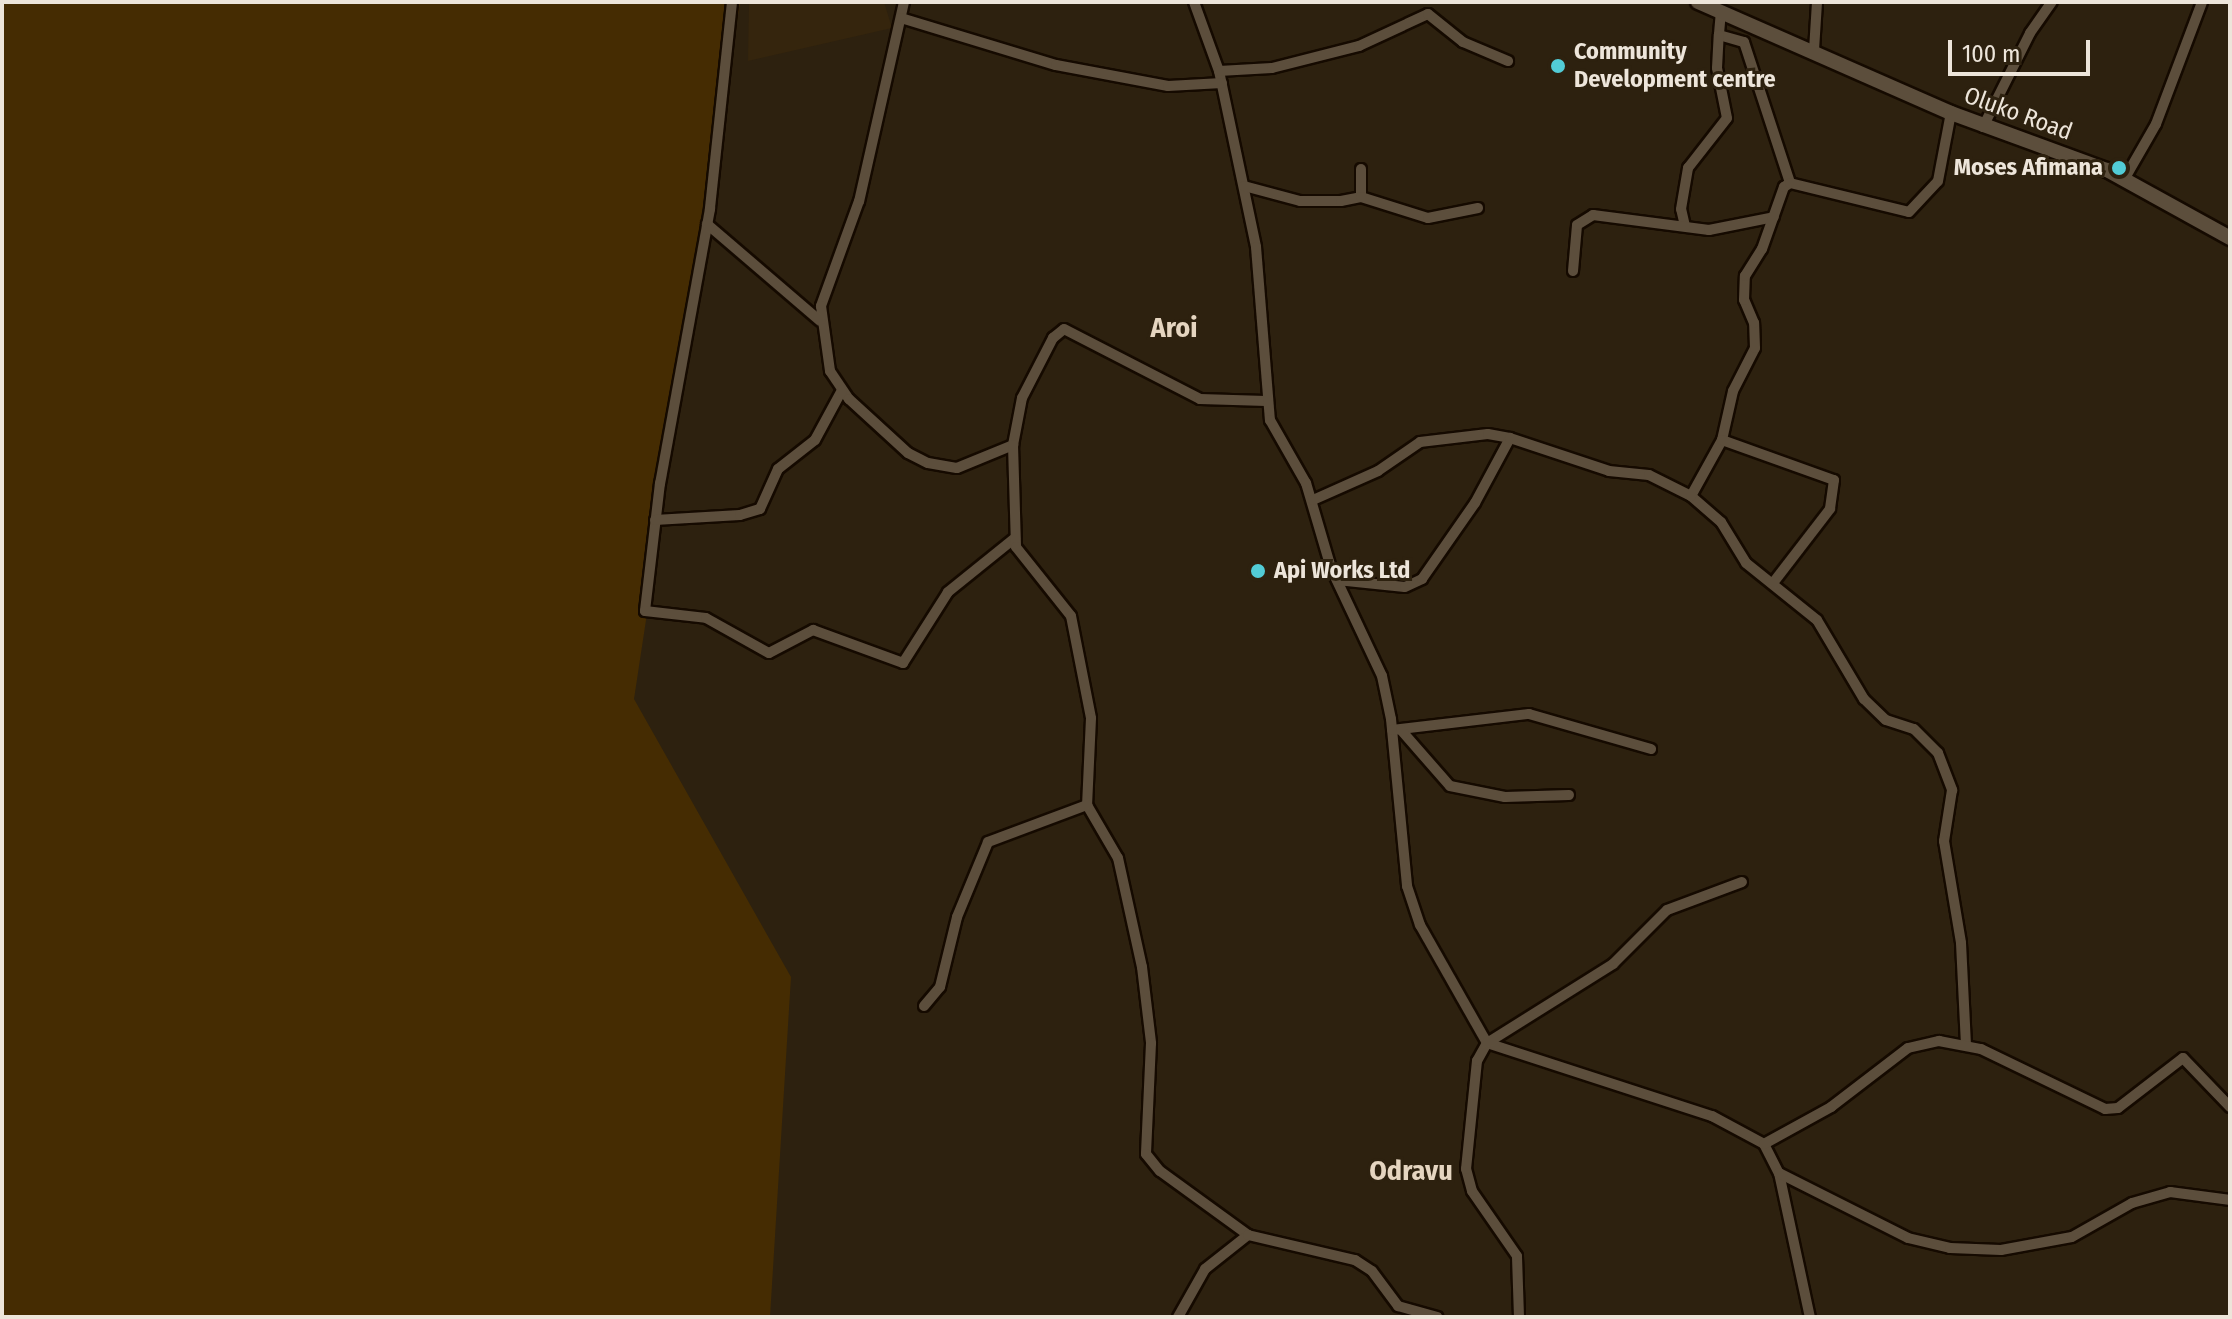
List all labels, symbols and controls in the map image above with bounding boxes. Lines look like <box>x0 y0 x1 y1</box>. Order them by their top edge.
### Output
scale bar <box>1952 24 2094 74</box>
place label: Community Development centre <box>1574 38 1776 94</box>
text: 100 m <box>1962 40 2020 68</box>
marker: Community Development centre <box>1549 57 1567 75</box>
street label: Oluko Road <box>1960 81 2076 147</box>
place label: Moses Afimana <box>1954 154 2103 182</box>
marker: Moses Afimana <box>2110 159 2128 177</box>
district label: Aroi <box>1151 311 1197 345</box>
place label: Api Works Ltd <box>1274 557 1410 585</box>
marker: Api Works Ltd <box>1249 562 1267 580</box>
district label: Odravu <box>1369 1154 1453 1188</box>

